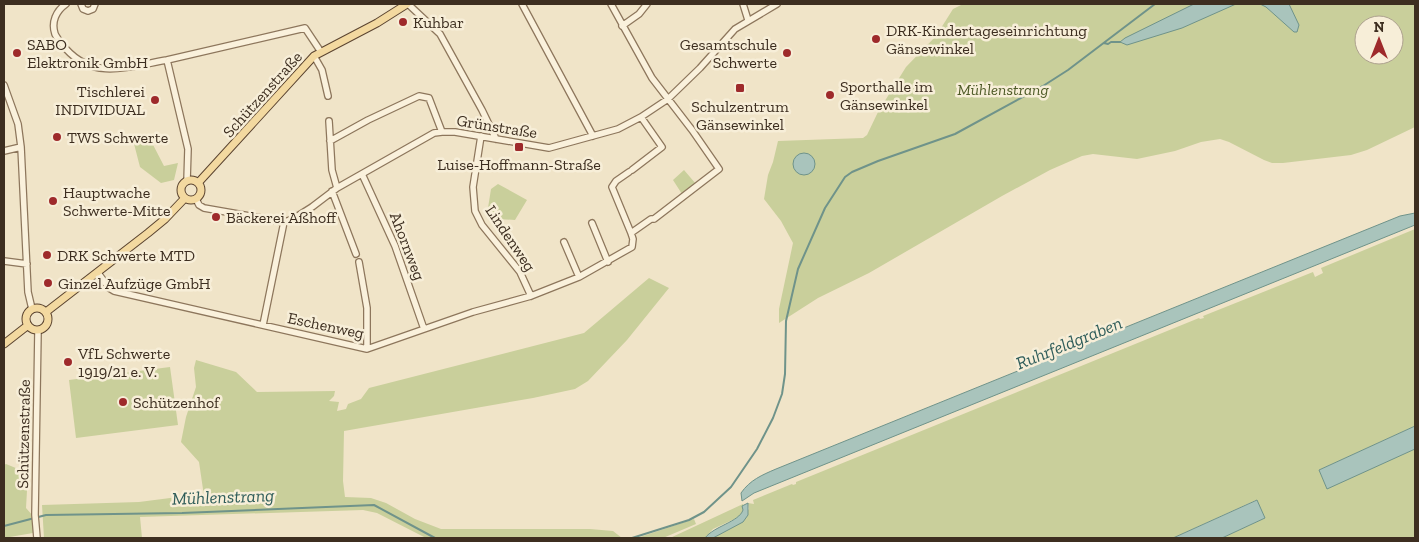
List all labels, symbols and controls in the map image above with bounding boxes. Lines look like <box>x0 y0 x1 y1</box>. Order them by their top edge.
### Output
place label: Kuhbar <box>413 13 464 32</box>
north arrow <box>1354 15 1404 65</box>
marker: Kuhbar <box>397 16 409 28</box>
text: N <box>1374 19 1385 36</box>
place label: DRK-Kindertageseinrichtung Gänsewinkel <box>886 21 1087 58</box>
marker: DRK-Kindertageseinrichtung Gänsewinkel <box>870 33 882 45</box>
place label: SABO Elektronik GmbH <box>27 35 148 72</box>
place label: Gesamtschule Schwerte <box>680 35 777 72</box>
marker: SABO Elektronik GmbH <box>11 47 23 59</box>
street label: Schützenstraße <box>219 47 306 141</box>
marker: Gesamtschule Schwerte <box>781 47 793 59</box>
place label: Sporthalle im Gänsewinkel <box>840 77 933 114</box>
park label: Mühlenstrang <box>957 80 1049 99</box>
place label: Tischlerei INDIVIDUAL <box>55 82 146 119</box>
marker: Schulzentrum Gänsewinkel <box>734 82 746 94</box>
marker: Sporthalle im Gänsewinkel <box>824 89 836 101</box>
marker: Tischlerei INDIVIDUAL <box>149 94 161 106</box>
place label: Schulzentrum Gänsewinkel <box>691 97 789 134</box>
street label: Grünstraße <box>455 111 539 142</box>
place label: TWS Schwerte <box>67 128 168 147</box>
marker: TWS Schwerte <box>51 131 63 143</box>
marker: Luise-Hoffmann-Straße <box>513 141 525 153</box>
place label: Luise-Hoffmann-Straße <box>437 155 601 174</box>
place label: Hauptwache Schwerte-Mitte <box>63 183 171 220</box>
marker: Hauptwache Schwerte-Mitte <box>47 195 59 207</box>
street label: Lindenweg <box>481 202 540 275</box>
place label: Bäckerei Aßhoff <box>226 208 337 227</box>
street label: Ahornweg <box>386 209 429 283</box>
marker: Bäckerei Aßhoff <box>210 211 222 223</box>
place label: DRK Schwerte MTD <box>57 246 195 265</box>
marker: DRK Schwerte MTD <box>41 249 53 261</box>
place label: Ginzel Aufzüge GmbH <box>58 274 211 293</box>
marker: Ginzel Aufzüge GmbH <box>42 277 54 289</box>
street label: Eschenweg <box>286 308 366 343</box>
water label: Ruhrfeldgraben <box>1013 312 1125 374</box>
place label: VfL Schwerte 1919/21 e. V. <box>77 344 170 381</box>
marker: VfL Schwerte 1919/21 e. V. <box>62 356 74 368</box>
street label: Schützenstraße <box>13 379 34 489</box>
place label: Schützenhof <box>133 393 221 412</box>
marker: Schützenhof <box>117 396 129 408</box>
water label: Mühlenstrang <box>171 484 275 510</box>

